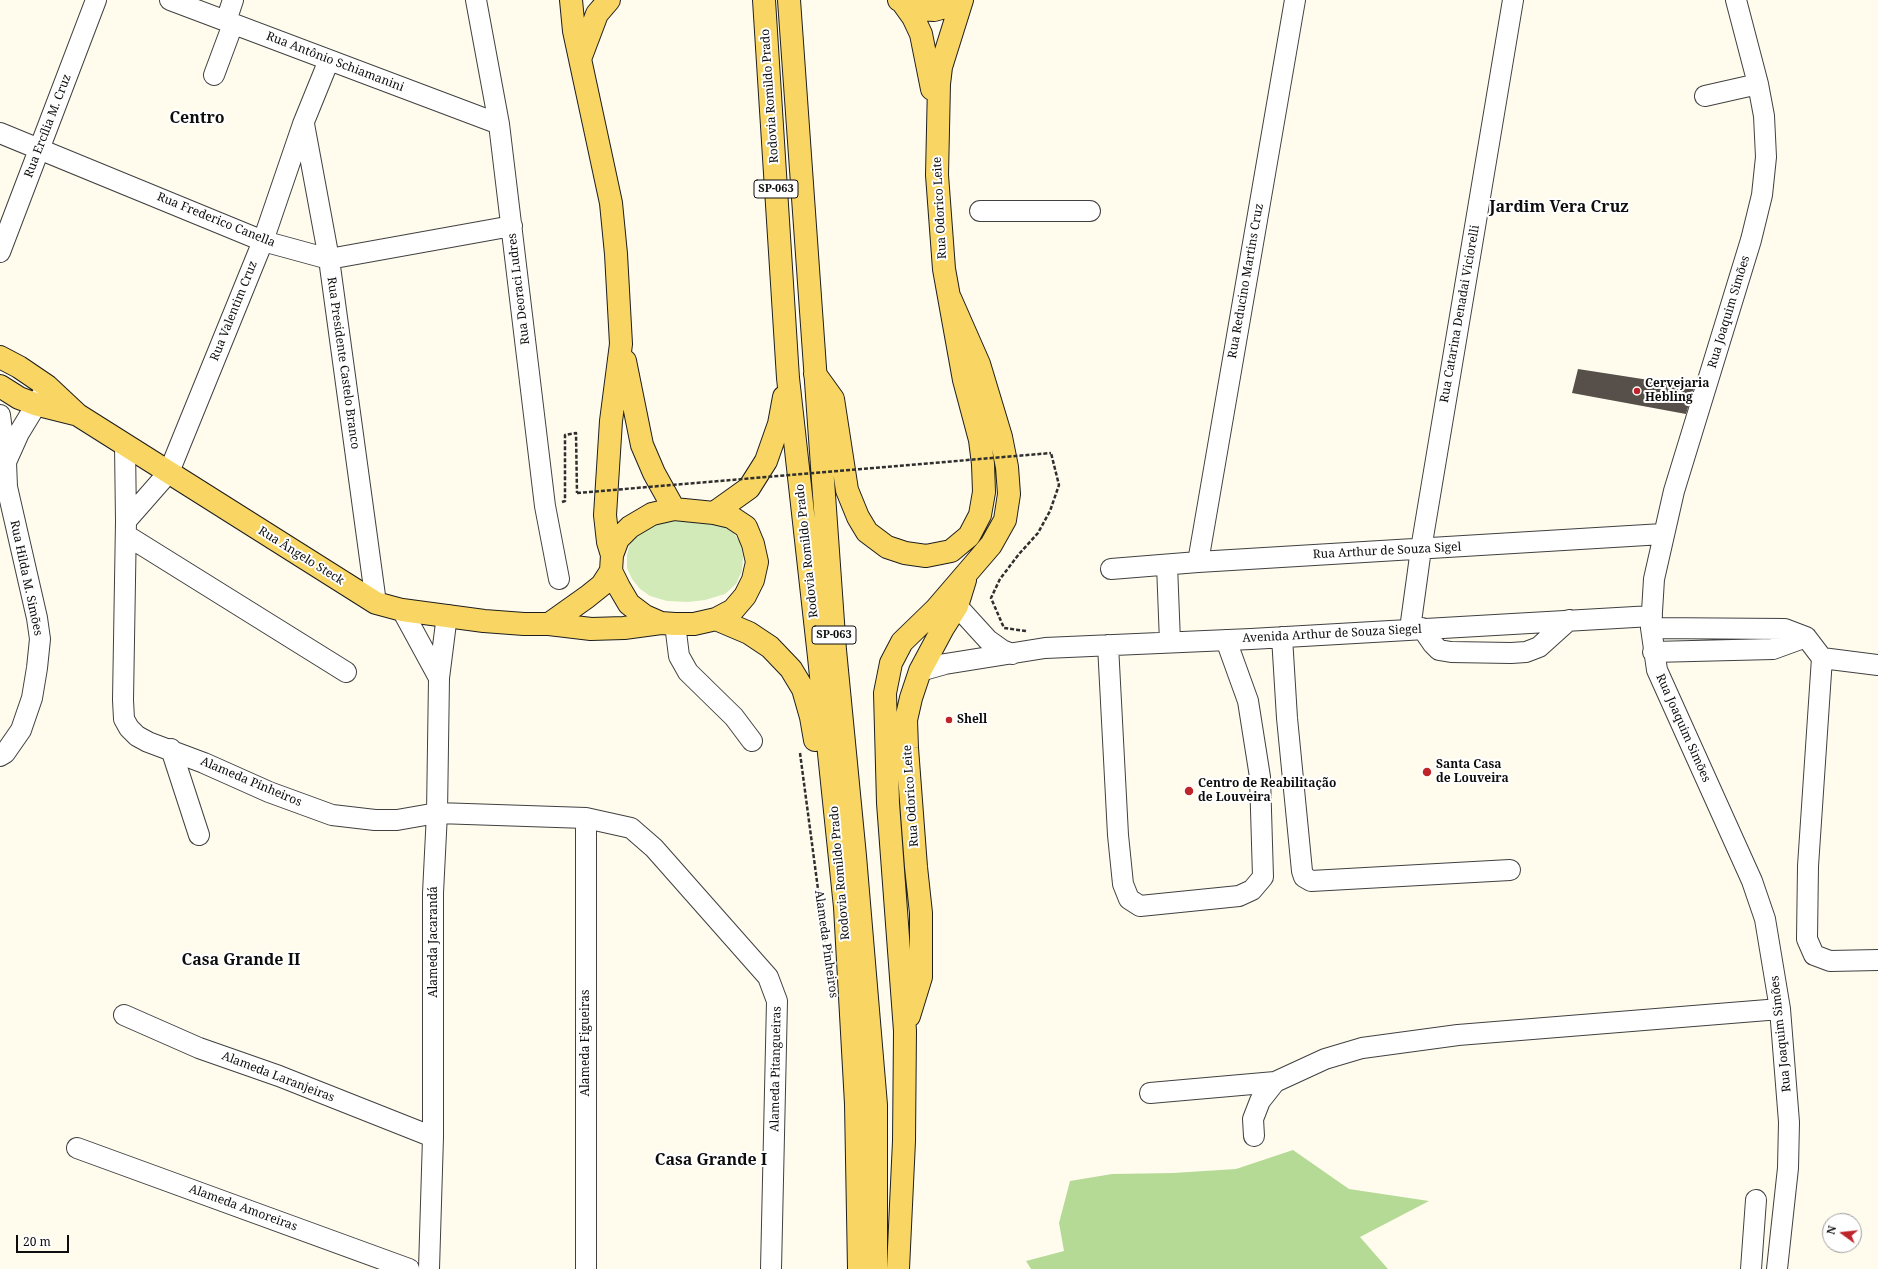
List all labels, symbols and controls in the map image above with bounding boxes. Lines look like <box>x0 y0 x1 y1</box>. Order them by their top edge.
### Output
street label: Rodovia Romildo Prado <box>758 28 782 164</box>
street label: Rua Antônio Schiamanini <box>264 29 406 95</box>
street label: Rua Ercília M. Cruz <box>22 72 74 180</box>
district label: Centro <box>169 108 225 128</box>
street label: Rua Odorico Leite <box>930 157 950 259</box>
road number: SP-063 <box>754 180 798 198</box>
street label: Rua Frederico Canella <box>155 190 277 250</box>
district label: Jardim Vera Cruz <box>1489 197 1629 217</box>
street label: Rua Reducino Martins Cruz <box>1225 202 1267 360</box>
street label: Rua Catarina Denadai Viciorelli <box>1437 224 1483 404</box>
street label: Rua Deoraci Ludres <box>505 232 533 346</box>
street label: Rua Joaquim Simões <box>1705 254 1753 370</box>
street label: Rua Valentim Cruz <box>207 259 261 363</box>
street label: Rua Presidente Castelo Branco <box>324 276 362 450</box>
place label: Cervejaria Hebling <box>1645 377 1709 405</box>
marker: Cervejaria Hebling <box>1632 386 1642 396</box>
street label: Rodovia Romildo Prado <box>793 483 821 619</box>
street label: Rua Hilda M. Simões <box>7 519 45 637</box>
street label: Rua Ângelo Steck <box>256 524 346 588</box>
street label: Rua Arthur de Souza Sigel <box>1312 540 1462 562</box>
street label: Avenida Arthur de Souza Siegel <box>1242 622 1422 646</box>
road number: SP-063 <box>812 626 856 644</box>
street label: Rua Joaquim Simões <box>1653 672 1713 784</box>
place label: Shell <box>957 713 987 727</box>
marker: Shell <box>944 715 954 725</box>
street label: Rua Odorico Leite <box>900 744 922 848</box>
street label: Alameda Pinheiros <box>198 754 304 810</box>
place label: Santa Casa de Louveira <box>1436 758 1509 786</box>
marker: Santa Casa de Louveira <box>1421 766 1433 778</box>
place label: Centro de Reabilitação de Louveira <box>1198 777 1336 805</box>
marker: Centro de Reabilitação de Louveira <box>1183 785 1195 797</box>
street label: Rodovia Romildo Prado <box>827 805 853 941</box>
street label: Alameda Jacarandá <box>427 886 441 998</box>
street label: Alameda Pinheiros <box>811 889 841 999</box>
district label: Casa Grande II <box>182 950 300 970</box>
street label: Rua Joaquim Simões <box>1768 975 1794 1093</box>
street label: Alameda Figueiras <box>579 990 593 1096</box>
street label: Alameda Pitangueiras <box>768 1006 784 1132</box>
street label: Alameda Laranjeiras <box>220 1049 336 1105</box>
district label: Casa Grande I <box>655 1150 767 1170</box>
street label: Alameda Amoreiras <box>187 1182 299 1234</box>
north arrow <box>1822 1213 1862 1253</box>
text: N <box>1823 1224 1839 1236</box>
scale bar <box>18 1227 71 1253</box>
text: 20 m <box>23 1233 51 1250</box>

